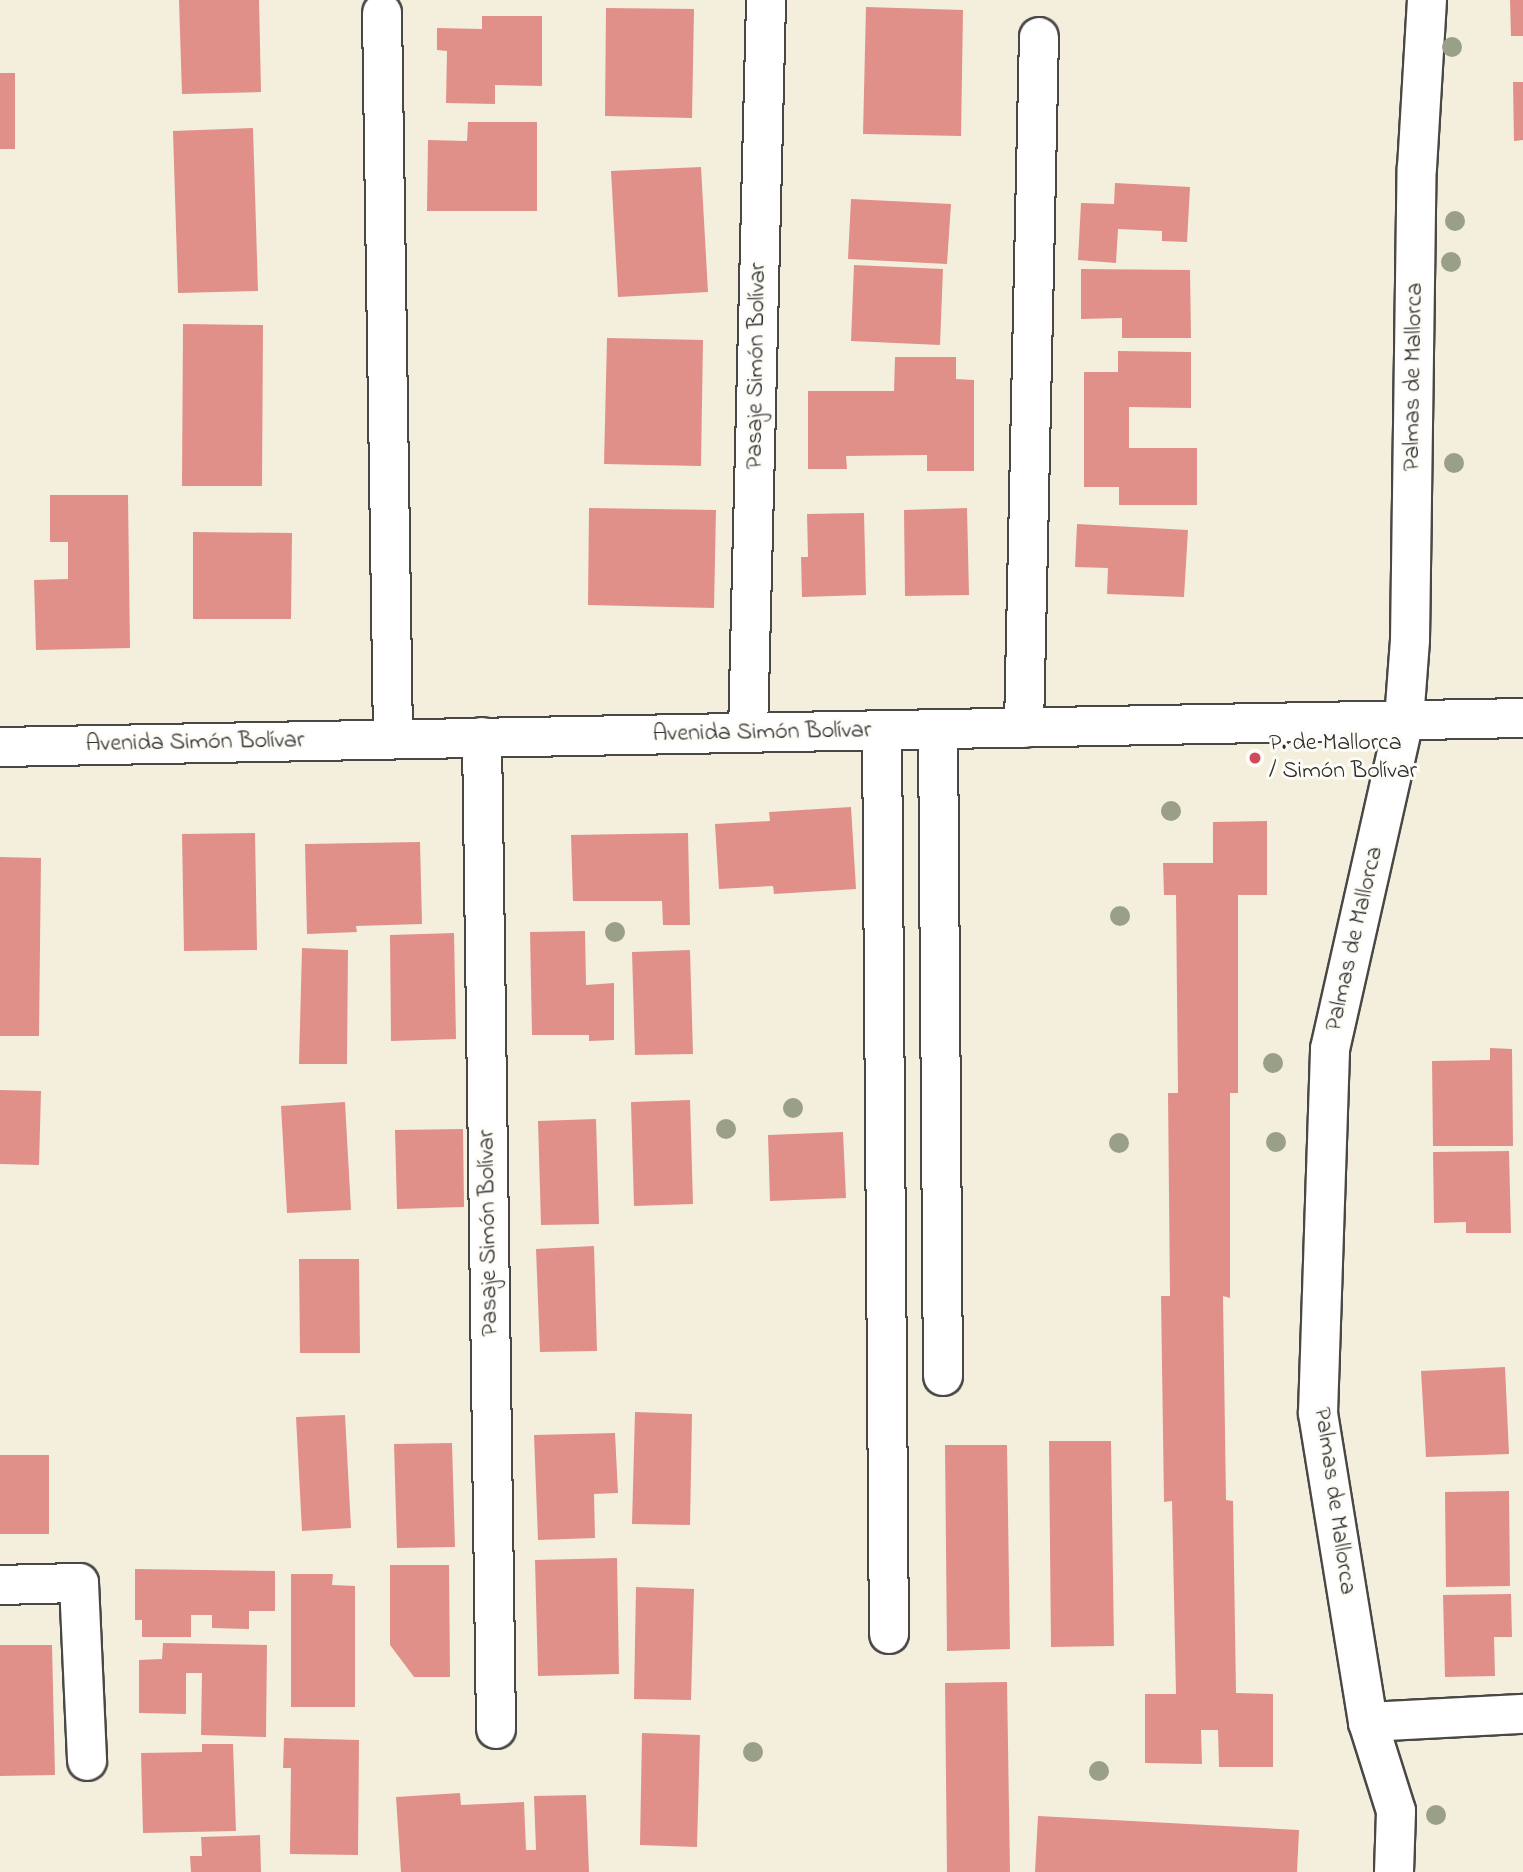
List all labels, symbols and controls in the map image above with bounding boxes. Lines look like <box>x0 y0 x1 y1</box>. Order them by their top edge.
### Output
street label: Pasaje Simón Bolívar <box>741 262 773 470</box>
street label: Palmas de Mallorca <box>1398 282 1430 472</box>
street label: Avenida Simón Bolívar <box>652 717 872 749</box>
street label: Avenida Simón Bolívar <box>85 727 305 759</box>
place label: P. de Mallorca / Simón Bolívar <box>1269 730 1417 786</box>
marker: P. de Mallorca / Simón Bolívar <box>1247 750 1263 766</box>
street label: Palmas de Mallorca <box>1320 844 1390 1034</box>
street label: Pasaje Simón Bolívar <box>473 1129 505 1337</box>
street label: Palmas de Mallorca <box>1307 1406 1361 1596</box>

